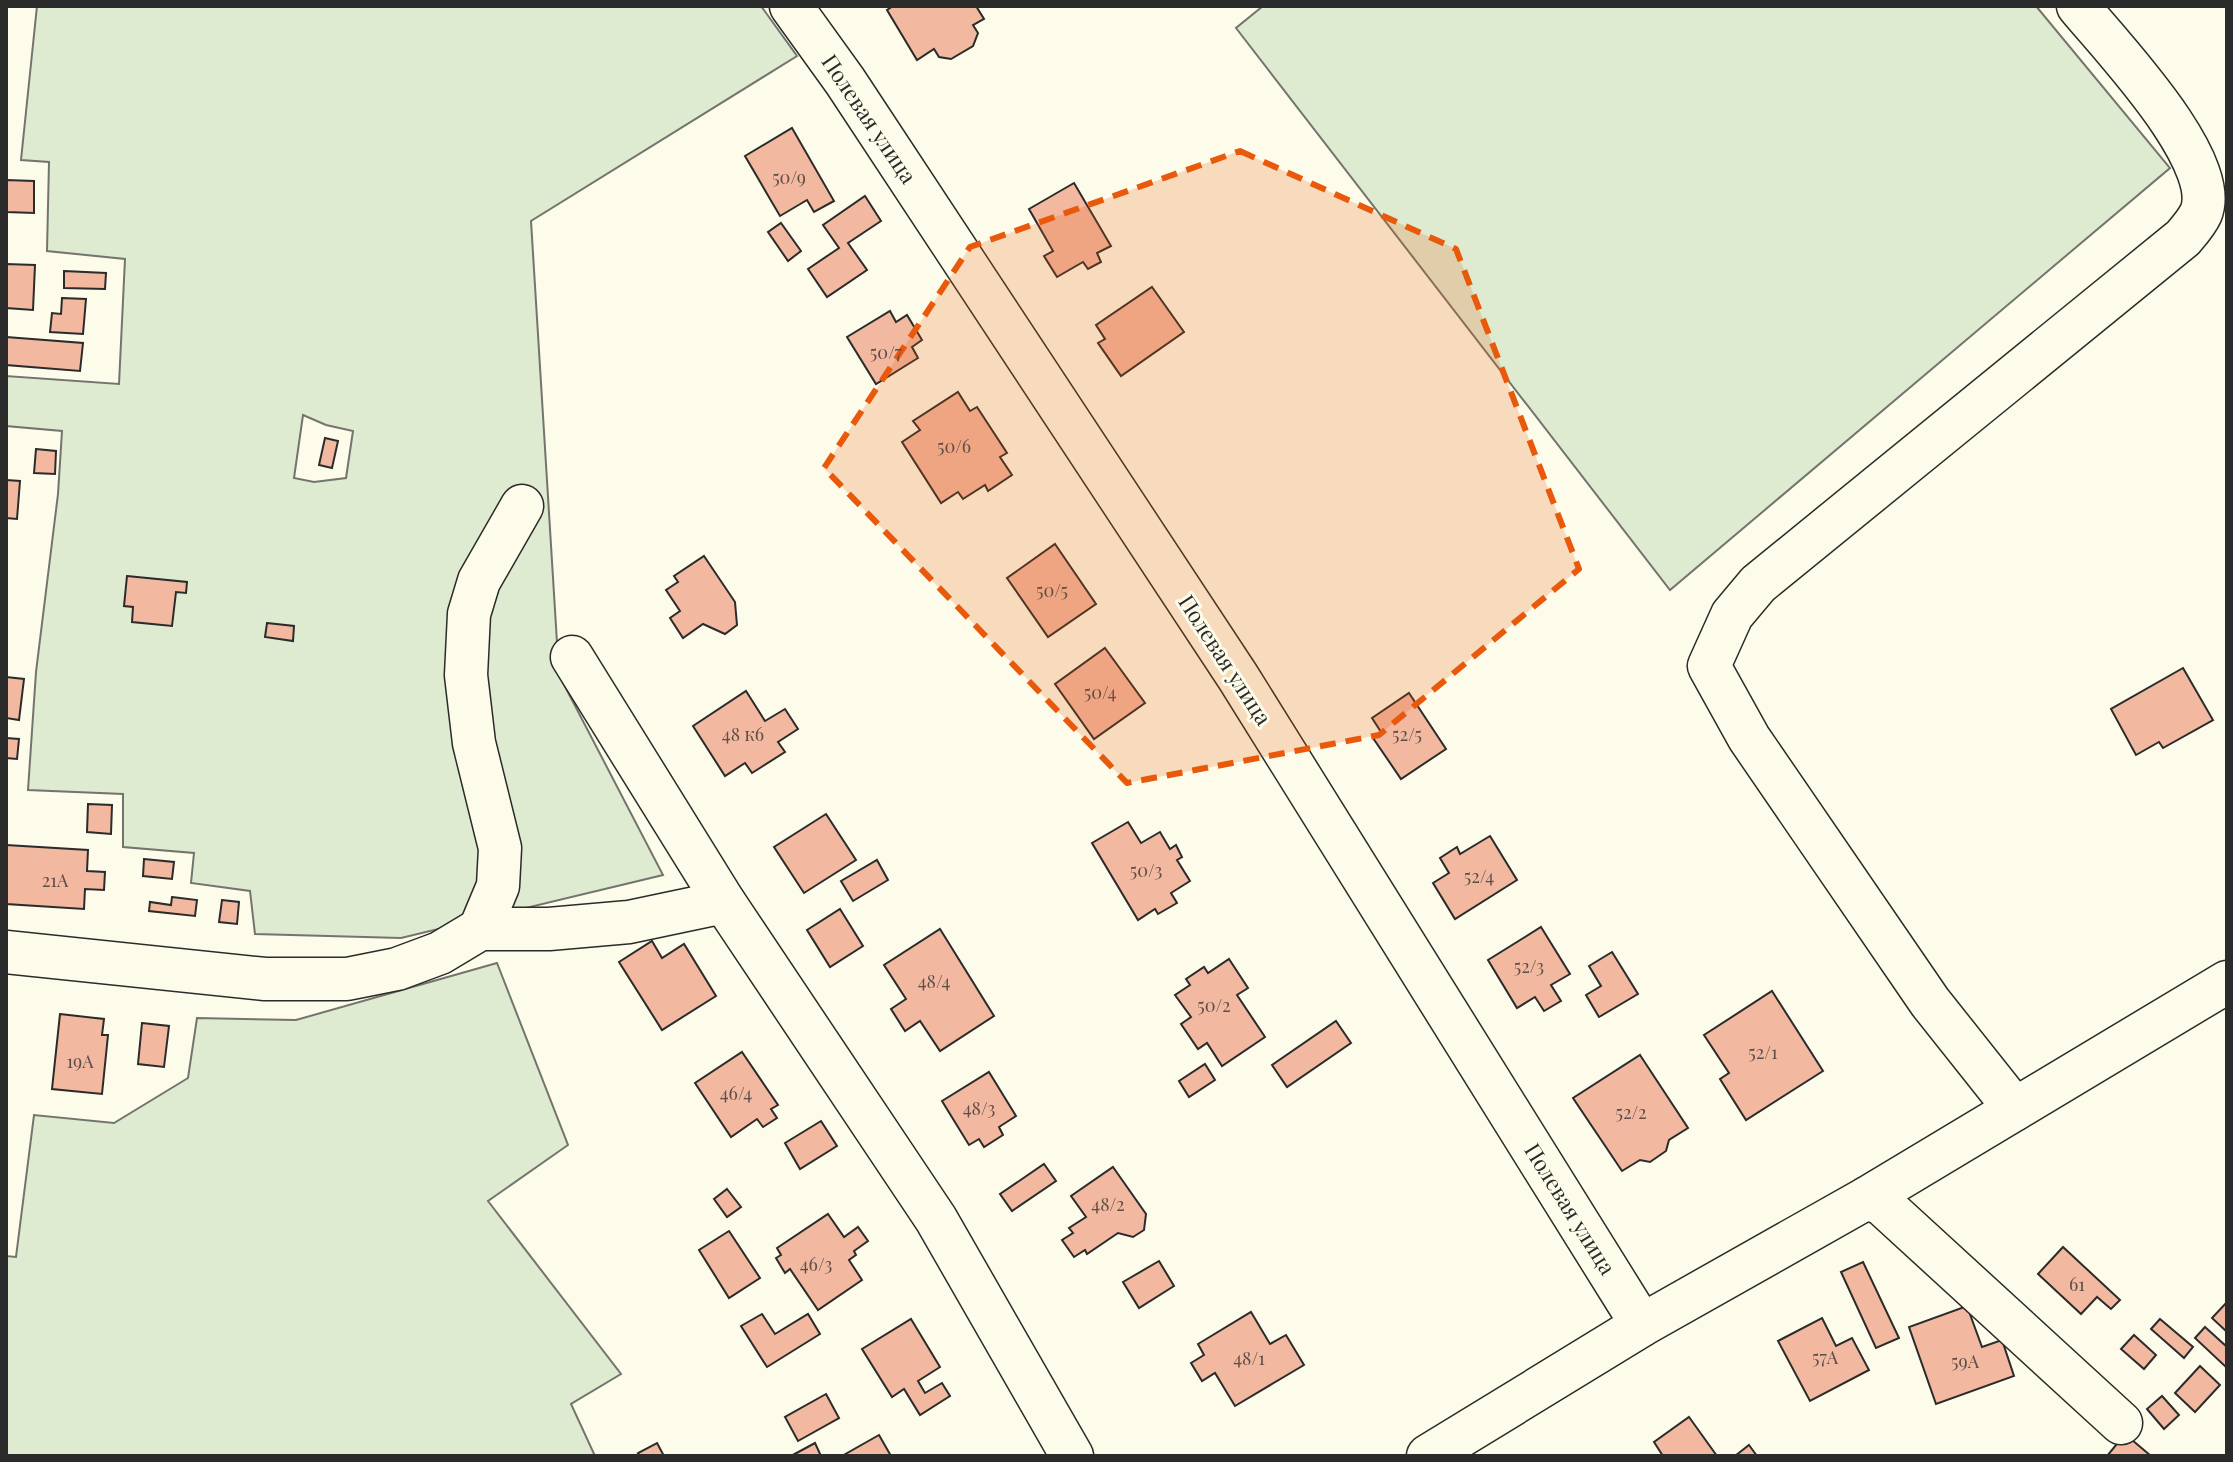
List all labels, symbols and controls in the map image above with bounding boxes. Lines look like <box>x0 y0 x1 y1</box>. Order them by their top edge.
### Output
street label: Полевая улица <box>815 48 924 189</box>
house number: 50/9 <box>772 165 806 189</box>
house number: 50/7 <box>870 340 903 364</box>
house number: 50/6 <box>937 434 971 458</box>
house number: 50/5 <box>1036 578 1068 602</box>
street label: Полевая улица <box>1172 588 1279 731</box>
house number: 50/4 <box>1084 680 1116 704</box>
house number: 48 к6 <box>722 722 764 746</box>
house number: 52/5 <box>1392 722 1422 746</box>
house number: 50/3 <box>1130 858 1162 882</box>
house number: 52/4 <box>1464 864 1494 888</box>
house number: 21А <box>42 868 69 892</box>
house number: 52/3 <box>1514 954 1544 978</box>
house number: 48/4 <box>918 969 950 993</box>
house number: 50/2 <box>1197 993 1231 1017</box>
house number: 52/1 <box>1748 1040 1778 1064</box>
house number: 19А <box>66 1049 94 1073</box>
house number: 46/4 <box>720 1081 752 1105</box>
house number: 48/3 <box>963 1096 995 1120</box>
house number: 52/2 <box>1615 1100 1647 1124</box>
street label: Полевая улица <box>1518 1137 1623 1280</box>
house number: 48/2 <box>1091 1192 1125 1216</box>
house number: 46/3 <box>800 1252 832 1276</box>
house number: 61 <box>2069 1272 2085 1296</box>
house number: 57А <box>1812 1345 1839 1369</box>
house number: 48/1 <box>1233 1346 1265 1370</box>
house number: 59А <box>1951 1349 1980 1373</box>

